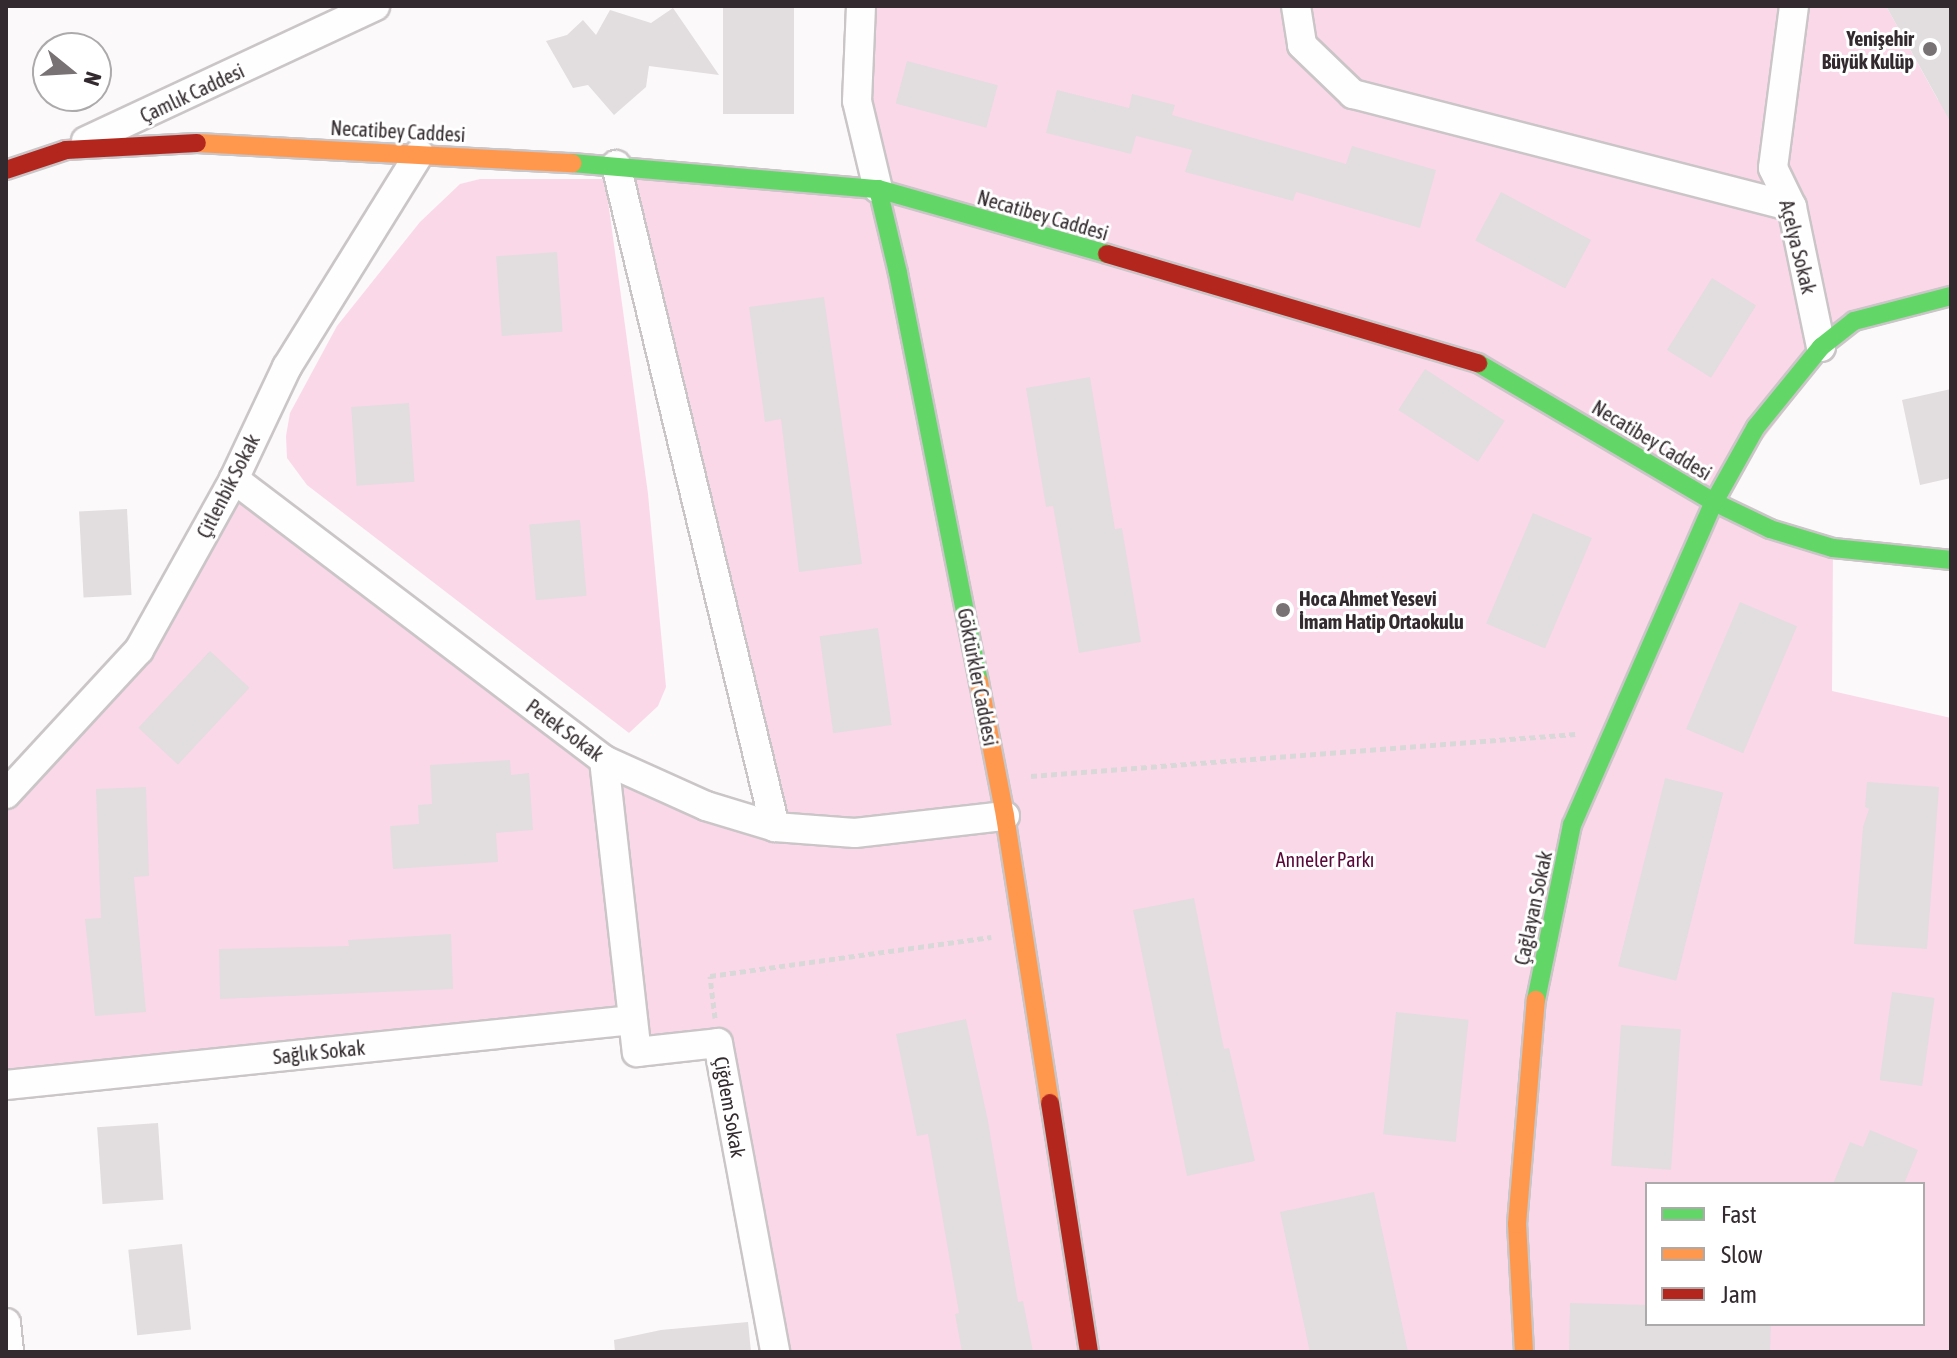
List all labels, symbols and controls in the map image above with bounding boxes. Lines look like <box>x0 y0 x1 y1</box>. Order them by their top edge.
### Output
place label: Yenişehir Büyük Kulüp <box>1822 26 1914 73</box>
north arrow <box>32 32 112 112</box>
marker: Yenişehir Büyük Kulüp <box>1921 40 1939 58</box>
street label: Çamlık Caddesi <box>136 58 248 128</box>
text: N <box>79 69 107 89</box>
street label: Necatibey Caddesi <box>330 115 466 147</box>
street label: Necatibey Caddesi <box>975 185 1111 245</box>
street label: Açelya Sokak <box>1775 197 1821 297</box>
street label: Necatibey Caddesi <box>1588 395 1716 485</box>
street label: Çitlenbik Sokak <box>192 430 264 542</box>
place label: Hoca Ahmet Yesevi İmam Hatip Ortaokulu <box>1299 586 1464 633</box>
marker: Hoca Ahmet Yesevi İmam Hatip Ortaokulu <box>1274 601 1292 619</box>
street label: Göktürkler Caddesi <box>953 606 1003 748</box>
street label: Petek Sokak <box>522 694 608 766</box>
park label: Anneler Parkı <box>1276 847 1374 871</box>
street label: Çağlayan Sokak <box>1509 849 1557 967</box>
street label: Sağlık Sokak <box>272 1035 366 1069</box>
street label: Çiğdem Sokak <box>709 1055 751 1159</box>
legend <box>1645 1182 1925 1326</box>
text: Fast <box>1721 1201 1757 1228</box>
text: Slow <box>1721 1241 1763 1268</box>
text: Jam <box>1721 1281 1757 1308</box>

